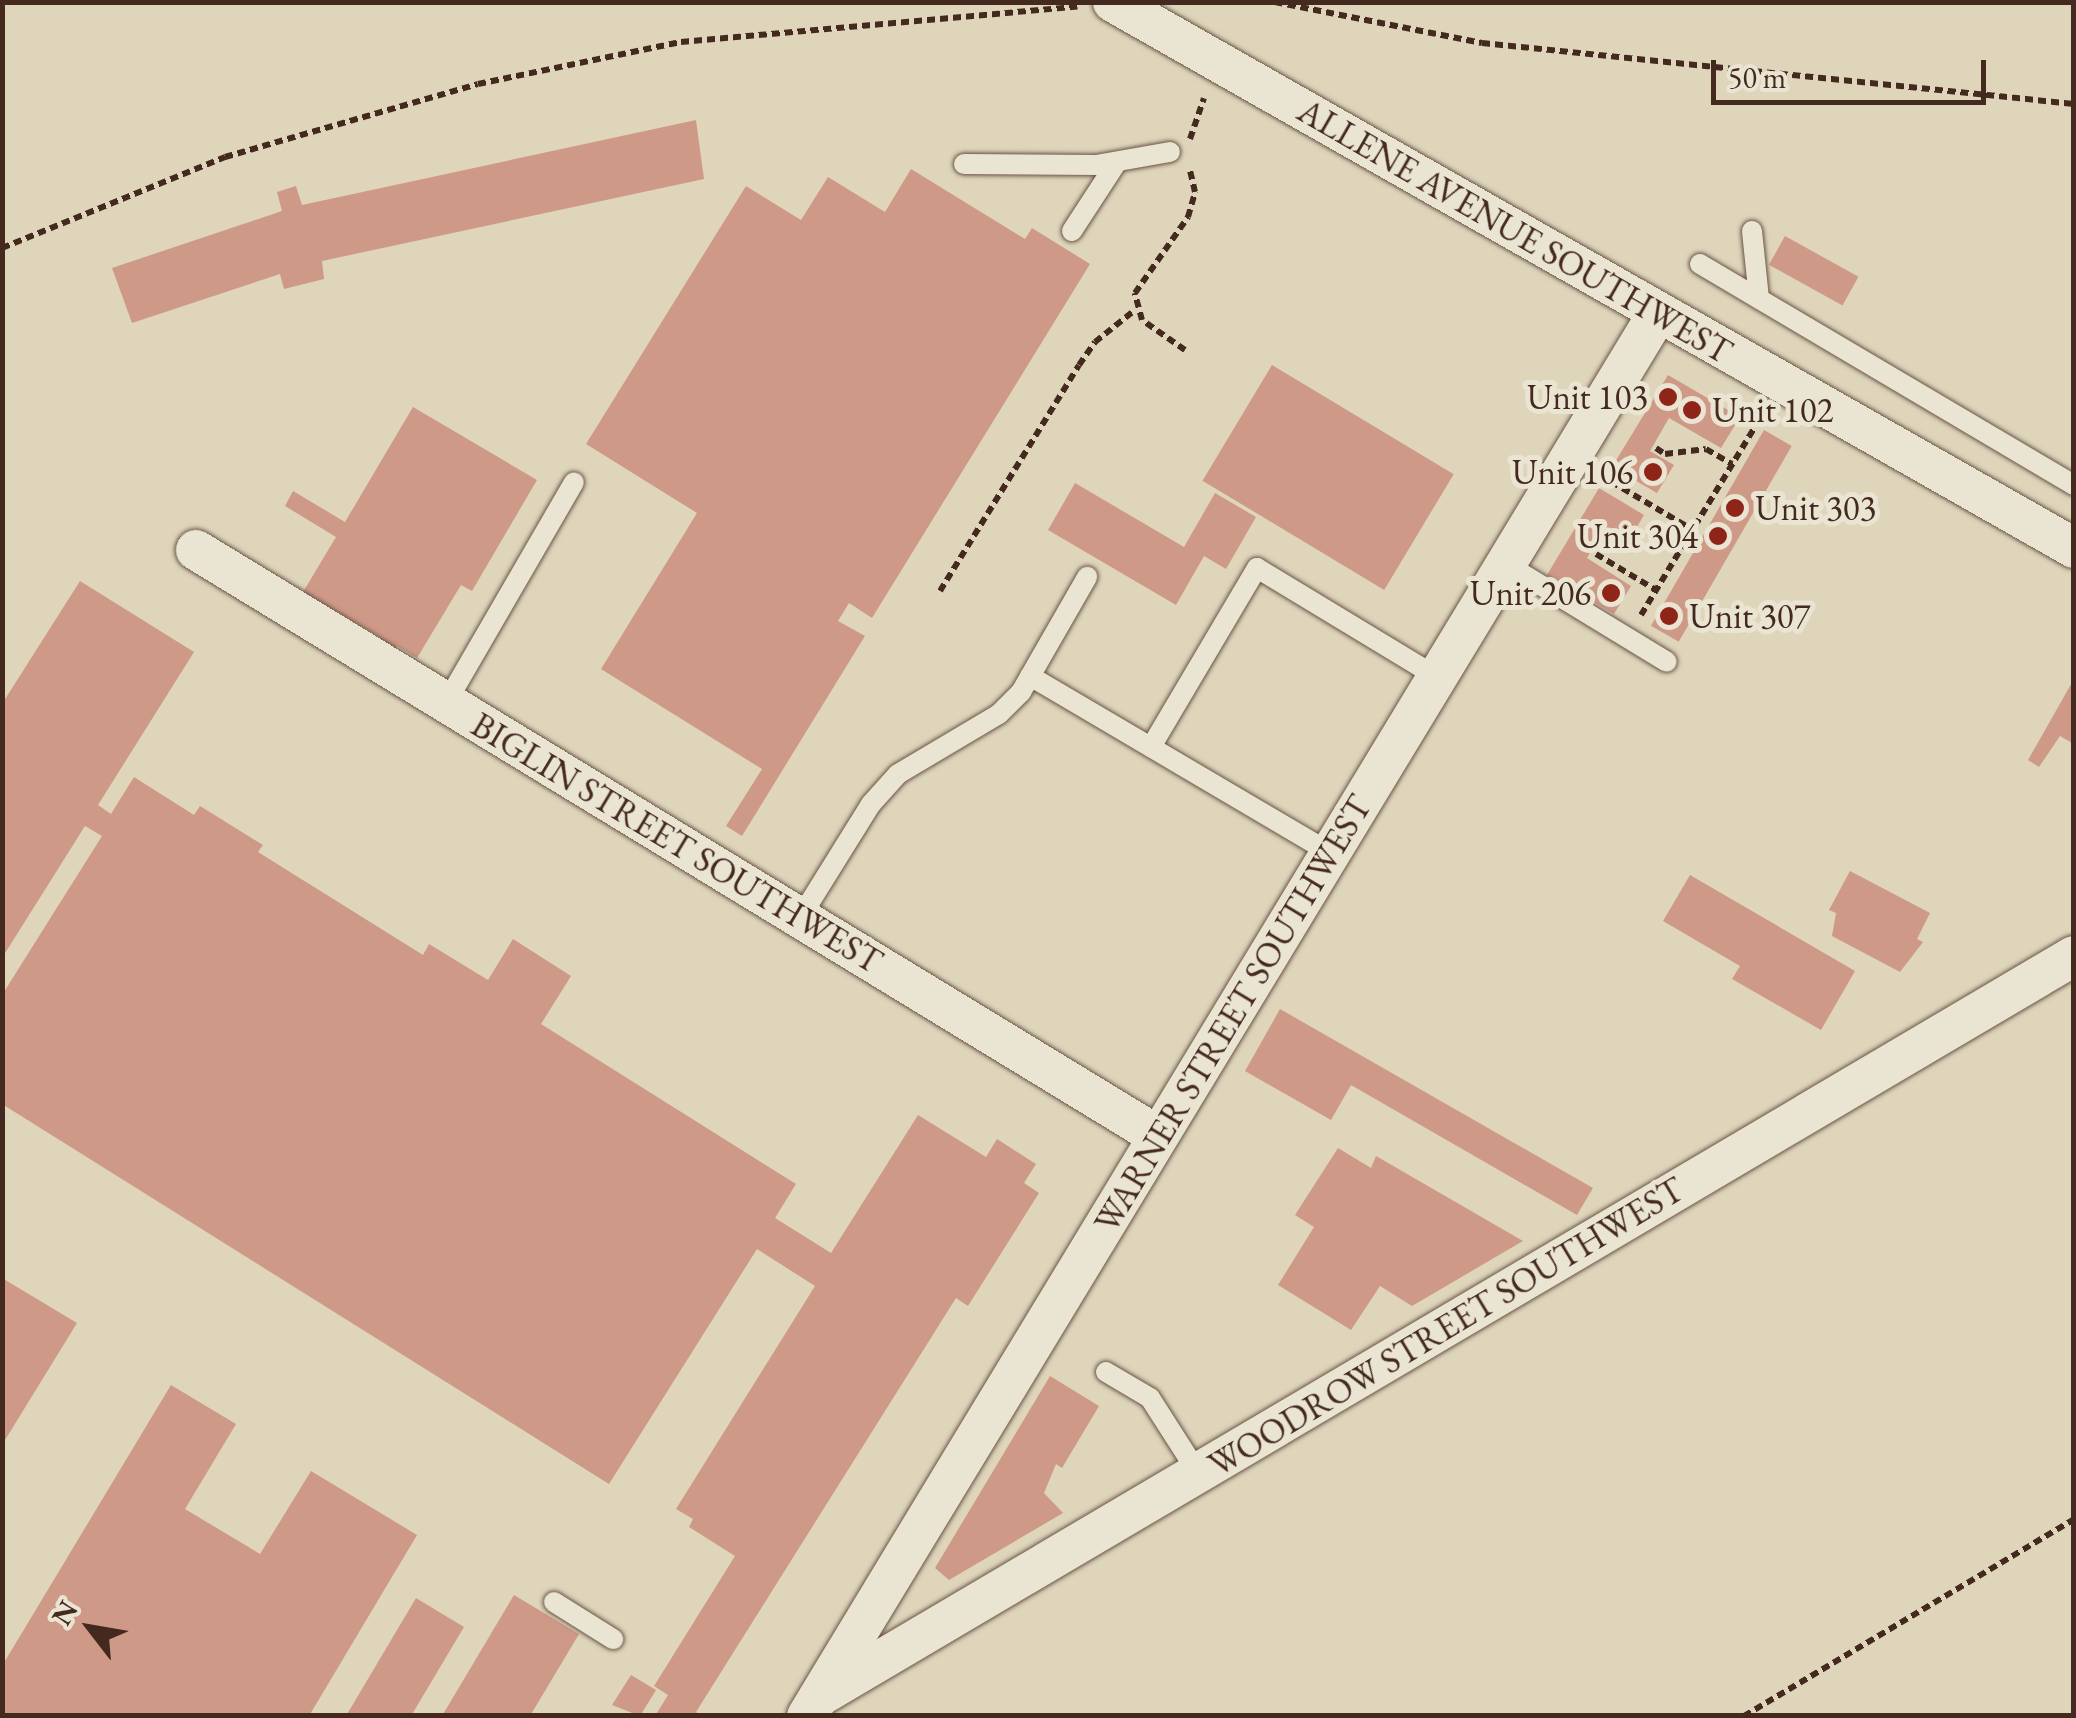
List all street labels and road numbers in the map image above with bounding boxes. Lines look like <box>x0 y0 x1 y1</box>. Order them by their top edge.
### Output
street label: ALLENE AVENUE SOUTHWEST <box>1290 89 1740 373</box>
street label: BIGLIN STREET SOUTHWEST <box>464 704 890 982</box>
street label: WARNER STREET SOUTHWEST <box>1086 788 1380 1240</box>
street label: WOODROW STREET SOUTHWEST <box>1201 1168 1691 1486</box>

